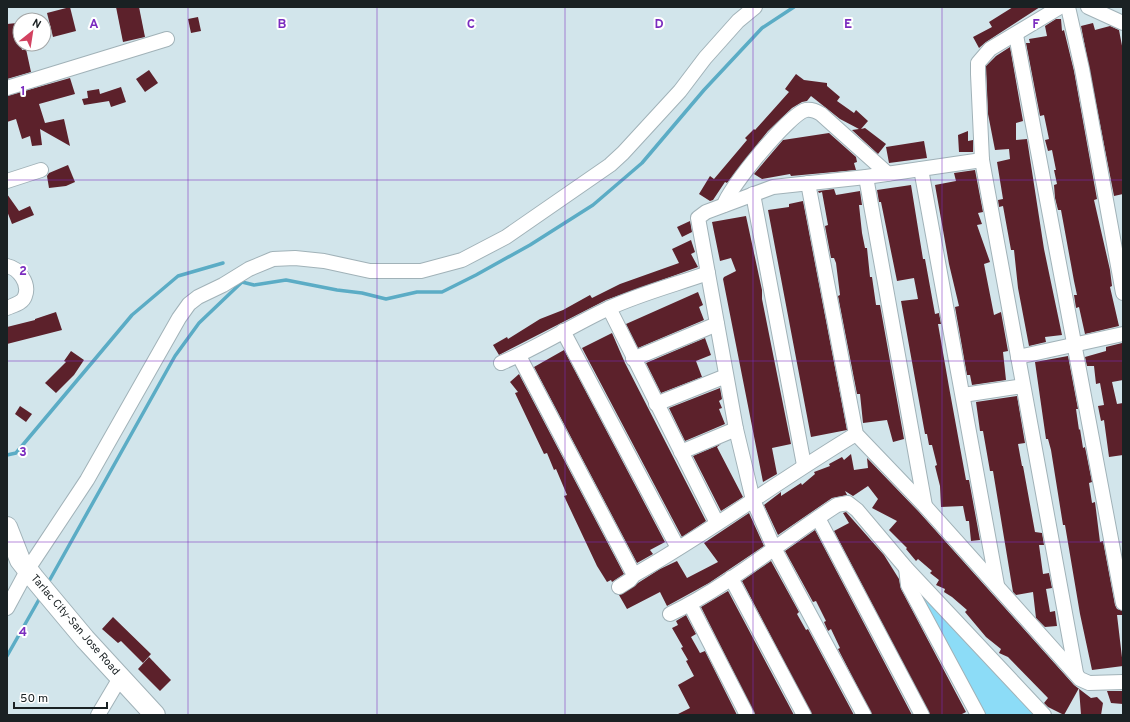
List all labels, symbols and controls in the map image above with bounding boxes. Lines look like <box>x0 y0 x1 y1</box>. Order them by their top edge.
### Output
north arrow <box>12 12 52 52</box>
text: N <box>30 16 43 32</box>
text: A <box>89 17 99 33</box>
text: B <box>278 17 287 33</box>
text: C <box>467 17 475 33</box>
text: D <box>654 17 664 33</box>
text: E <box>844 17 852 33</box>
text: F <box>1032 17 1040 33</box>
text: 1 <box>20 84 26 100</box>
text: 2 <box>19 264 27 280</box>
text: 3 <box>19 445 27 461</box>
street label: Tarlac City-San Jose Road <box>27 572 123 678</box>
text: 4 <box>19 625 27 641</box>
scale bar <box>14 684 107 710</box>
text: 50 m <box>20 691 48 707</box>

